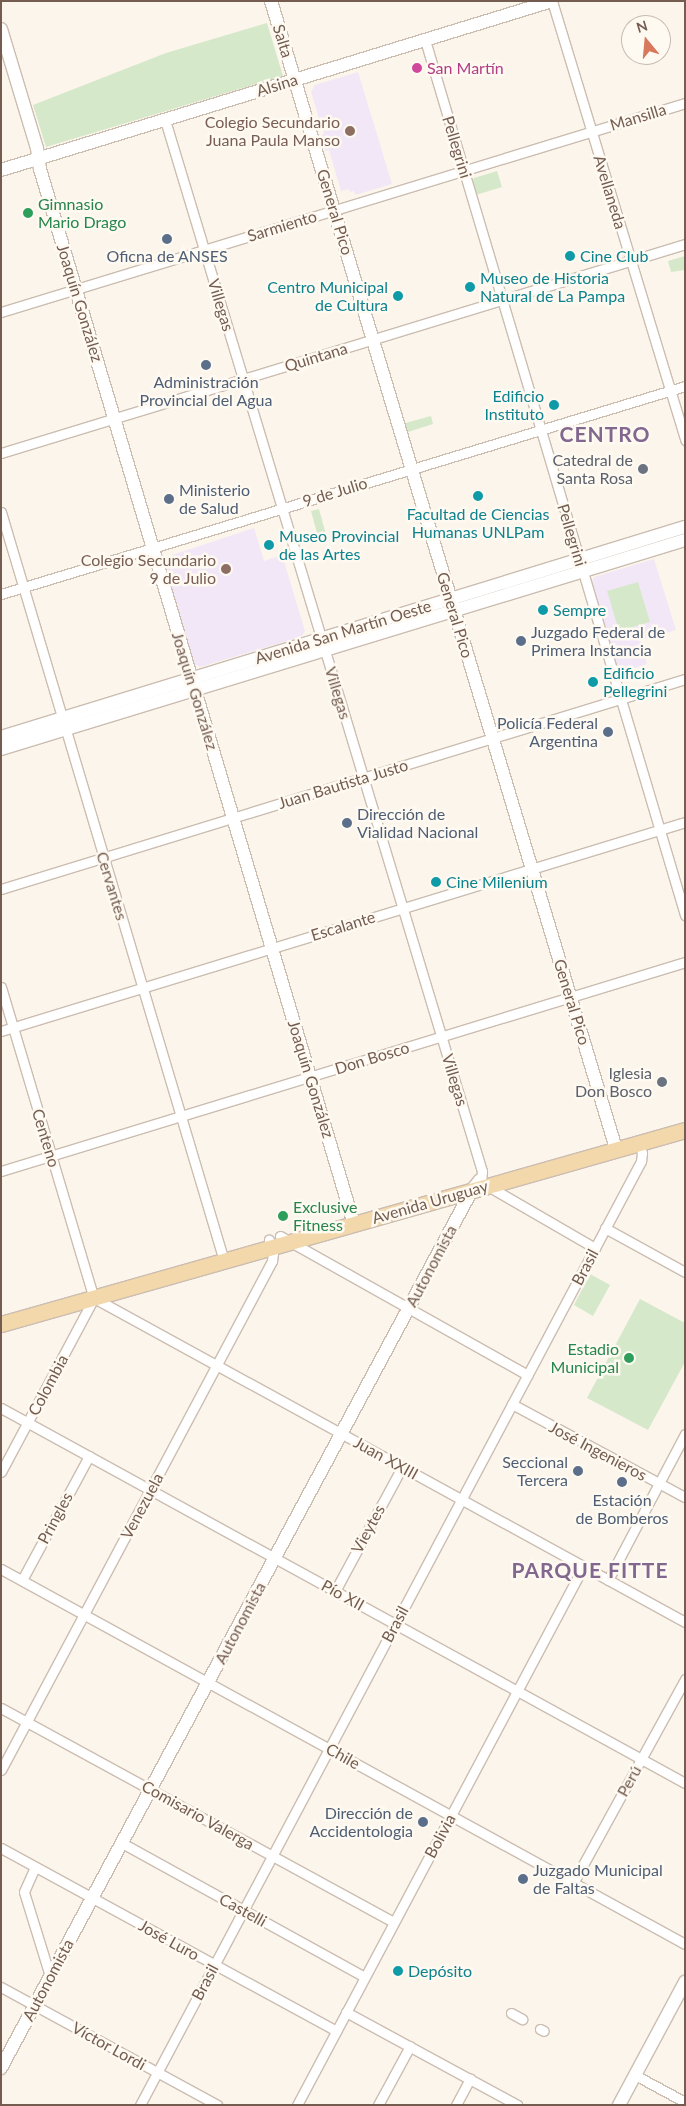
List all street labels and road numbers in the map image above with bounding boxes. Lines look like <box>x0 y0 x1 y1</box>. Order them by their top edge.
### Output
street label: Salta <box>269 22 297 60</box>
street label: Alsina <box>254 70 300 100</box>
street label: Mansilla <box>608 99 668 135</box>
street label: Pellegrini <box>438 113 476 181</box>
street label: Avellaneda <box>590 153 630 231</box>
street label: General Pico <box>313 167 357 257</box>
street label: Sarmiento <box>245 206 319 246</box>
street label: Joaquín González <box>53 242 107 364</box>
street label: Villegas <box>204 276 238 334</box>
street label: Quintana <box>282 338 350 376</box>
street label: 9 de Julio <box>300 473 370 511</box>
street label: Pellegrini <box>553 501 591 569</box>
street label: General Pico <box>433 570 477 660</box>
street label: Avenida San Martín Oeste <box>252 596 434 668</box>
street label: Joaquín González <box>168 630 222 752</box>
street label: Villegas <box>321 664 355 722</box>
street label: Juan Bautista Justo <box>276 755 410 813</box>
street label: Cervantes <box>92 849 132 923</box>
street label: Escalante <box>308 907 378 945</box>
street label: General Pico <box>550 957 594 1047</box>
street label: Joaquín González <box>284 1018 338 1140</box>
street label: Don Bosco <box>332 1038 412 1078</box>
street label: Villegas <box>438 1051 472 1109</box>
street label: Centeno <box>28 1107 64 1169</box>
street label: Avenida Uruguay <box>370 1176 490 1228</box>
street label: Autonomista <box>401 1222 461 1310</box>
street label: Brasil <box>568 1246 602 1288</box>
street label: Colombia <box>24 1351 72 1419</box>
street label: José Ingenieros <box>546 1417 650 1485</box>
street label: Juan XXIII <box>350 1432 422 1484</box>
street label: Venezuela <box>117 1470 167 1542</box>
street label: Pringles <box>33 1489 77 1547</box>
street label: Vieytes <box>347 1501 389 1557</box>
street label: Pío XII <box>318 1575 368 1615</box>
street label: Autonomista <box>210 1579 270 1667</box>
street label: Brasil <box>378 1603 412 1645</box>
street label: Chile <box>323 1739 363 1773</box>
street label: Perú <box>613 1762 645 1800</box>
street label: Comisario Valerga <box>138 1776 258 1854</box>
street label: Bolivia <box>421 1811 459 1861</box>
street label: Castelli <box>216 1889 270 1931</box>
street label: José Luro <box>135 1916 203 1964</box>
street label: Autonomista <box>18 1936 78 2024</box>
street label: Brasil <box>188 1961 222 2003</box>
street label: Víctor Lordi <box>69 2018 149 2074</box>

